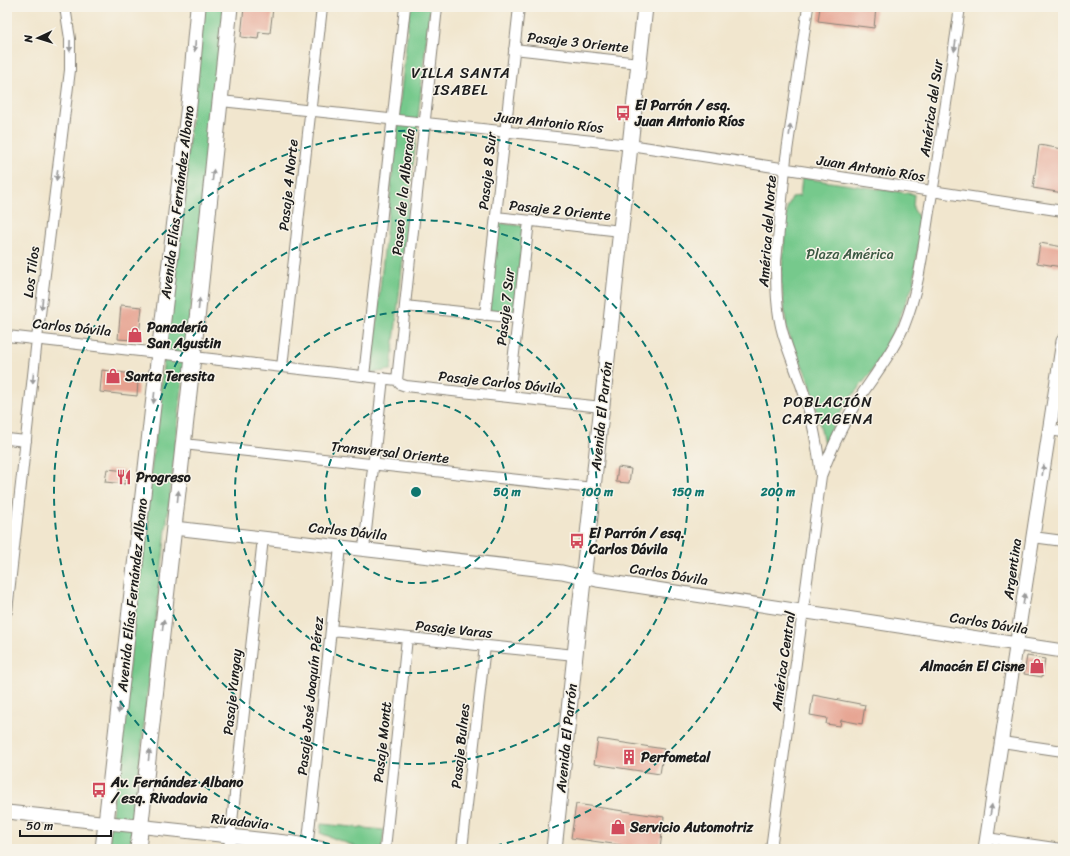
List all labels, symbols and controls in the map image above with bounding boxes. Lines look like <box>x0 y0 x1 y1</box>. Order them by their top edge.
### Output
north arrow <box>18 18 58 58</box>
street label: Pasaje 3 Oriente <box>526 25 630 60</box>
text: N <box>19 34 38 44</box>
one-way arrow <box>952 39 958 52</box>
one-way arrow <box>67 40 73 53</box>
one-way arrow <box>191 40 198 52</box>
street label: América del Sur <box>912 56 951 159</box>
district label: VILLA SANTA ISABEL <box>411 60 511 103</box>
place label: El Parrón / esq. Juan Antonio Ríos <box>634 93 745 134</box>
street label: Avenida Elías Fernández Albano <box>153 104 202 301</box>
street label: Juan Antonio Ríos <box>492 104 605 141</box>
bus stop icon: El Parrón / esq. Juan Antonio Ríos <box>614 104 632 122</box>
one-way arrow <box>787 124 793 136</box>
street label: Paseo de la Alborada <box>384 126 423 257</box>
street label: Pasaje 8 Sur <box>471 130 504 211</box>
street label: Pasaje 4 Norte <box>271 138 306 232</box>
street label: Juan Antonio Ríos <box>814 147 927 189</box>
one-way arrow <box>54 169 60 181</box>
one-way arrow <box>210 169 216 181</box>
street label: América del Norte <box>751 174 784 289</box>
street label: Pasaje 2 Oriente <box>508 193 612 228</box>
park label: Plaza América <box>806 242 894 267</box>
street label: Los Tilos <box>16 245 47 299</box>
street label: Pasaje 7 Sur <box>489 266 522 347</box>
one-way arrow <box>38 298 45 310</box>
one-way arrow <box>196 298 202 310</box>
street label: Carlos Dávila <box>31 311 112 344</box>
place label: Panadería San Agustin <box>146 315 221 356</box>
shop icon: Panadería San Agustin <box>126 326 144 344</box>
street label: Avenida El Parrón <box>583 360 620 473</box>
place label: Santa Teresita <box>124 364 215 389</box>
street label: Pasaje Carlos Dávila <box>437 364 563 401</box>
shop icon: Santa Teresita <box>104 367 122 385</box>
one-way arrow <box>30 372 36 384</box>
district label: POBLACIÓN CARTAGENA <box>782 389 874 432</box>
one-way arrow <box>151 391 158 404</box>
street label: Transversal Oriente <box>330 434 451 471</box>
one-way arrow <box>1040 464 1046 476</box>
place label: Progreso <box>136 465 191 490</box>
restaurant icon: Progreso <box>115 468 133 486</box>
text: 50 m <box>493 481 521 503</box>
text: 100 m <box>581 481 614 503</box>
text: 150 m <box>672 481 705 503</box>
text: 200 m <box>760 481 796 503</box>
centre of rings <box>409 485 423 499</box>
one-way arrow <box>174 490 181 502</box>
street label: Avenida Elías Fernández Albano <box>110 497 155 694</box>
street label: Carlos Dávila <box>307 515 388 548</box>
place label: El Parrón / esq. Carlos Dávila <box>588 521 685 562</box>
bus stop icon: El Parrón / esq. Carlos Dávila <box>568 532 586 550</box>
street label: Argentina <box>996 537 1029 602</box>
street label: Carlos Dávila <box>628 556 710 593</box>
one-way arrow <box>1021 593 1027 605</box>
street label: Carlos Dávila <box>948 605 1030 642</box>
street label: América Central <box>764 609 803 713</box>
street label: Pasaje Varas <box>414 613 494 646</box>
street label: Pasaje José Joaquín Pérez <box>290 615 331 777</box>
one-way arrow <box>160 619 166 631</box>
street label: Pasaje Yungay <box>216 647 250 736</box>
place label: Almacén El Cisne <box>919 654 1026 679</box>
shop icon: Almacén El Cisne <box>1028 657 1046 675</box>
street label: Avenida El Parrón <box>548 682 585 795</box>
street label: Pasaje Montt <box>366 700 399 784</box>
one-way arrow <box>116 702 123 714</box>
street label: Pasaje Bulnes <box>444 702 477 790</box>
place label: Perfometal <box>641 745 711 770</box>
building icon: Perfometal <box>620 748 638 766</box>
one-way arrow <box>145 749 152 761</box>
place label: Av. Fernández Albano / esq. Rivadavia <box>110 770 244 811</box>
bus stop icon: Av. Fernández Albano / esq. Rivadavia <box>90 781 108 799</box>
one-way arrow <box>988 804 994 817</box>
street label: Rivadavia <box>210 806 271 837</box>
scale bar <box>20 812 111 838</box>
text: 50 m <box>26 815 53 837</box>
place label: Servicio Automotriz <box>629 815 755 840</box>
shop icon: Servicio Automotriz <box>609 818 627 836</box>

